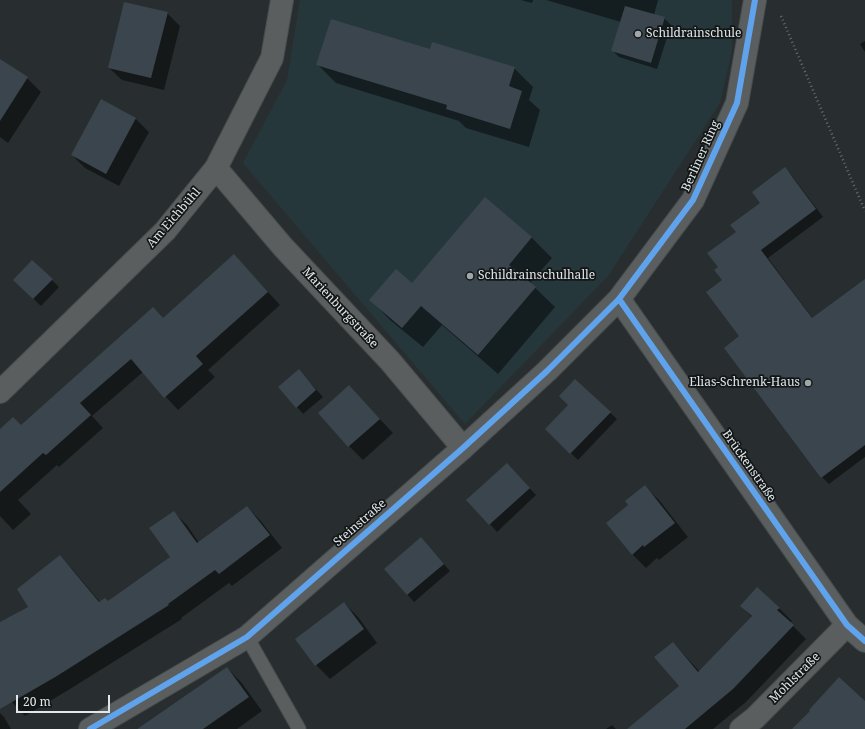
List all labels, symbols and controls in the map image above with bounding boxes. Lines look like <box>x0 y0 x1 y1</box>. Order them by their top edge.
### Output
place label: Schildrainschule <box>646 27 741 41</box>
marker: Schildrainschule <box>633 29 643 39</box>
street label: Berliner Ring <box>679 118 723 194</box>
street label: Am Eichbühl <box>144 185 204 251</box>
street label: Marienburgstraße <box>299 265 381 351</box>
place label: Schildrainschulhalle <box>478 269 595 283</box>
marker: Schildrainschulhalle <box>465 271 475 281</box>
place label: Elias-Schrenk-Haus <box>689 376 800 390</box>
marker: Elias-Schrenk-Haus <box>803 378 813 388</box>
street label: Brückenstraße <box>719 427 779 505</box>
street label: Steinstraße <box>331 496 389 550</box>
street label: Mohlstraße <box>767 650 823 706</box>
scale bar <box>18 687 112 713</box>
text: 20 m <box>23 693 51 710</box>

